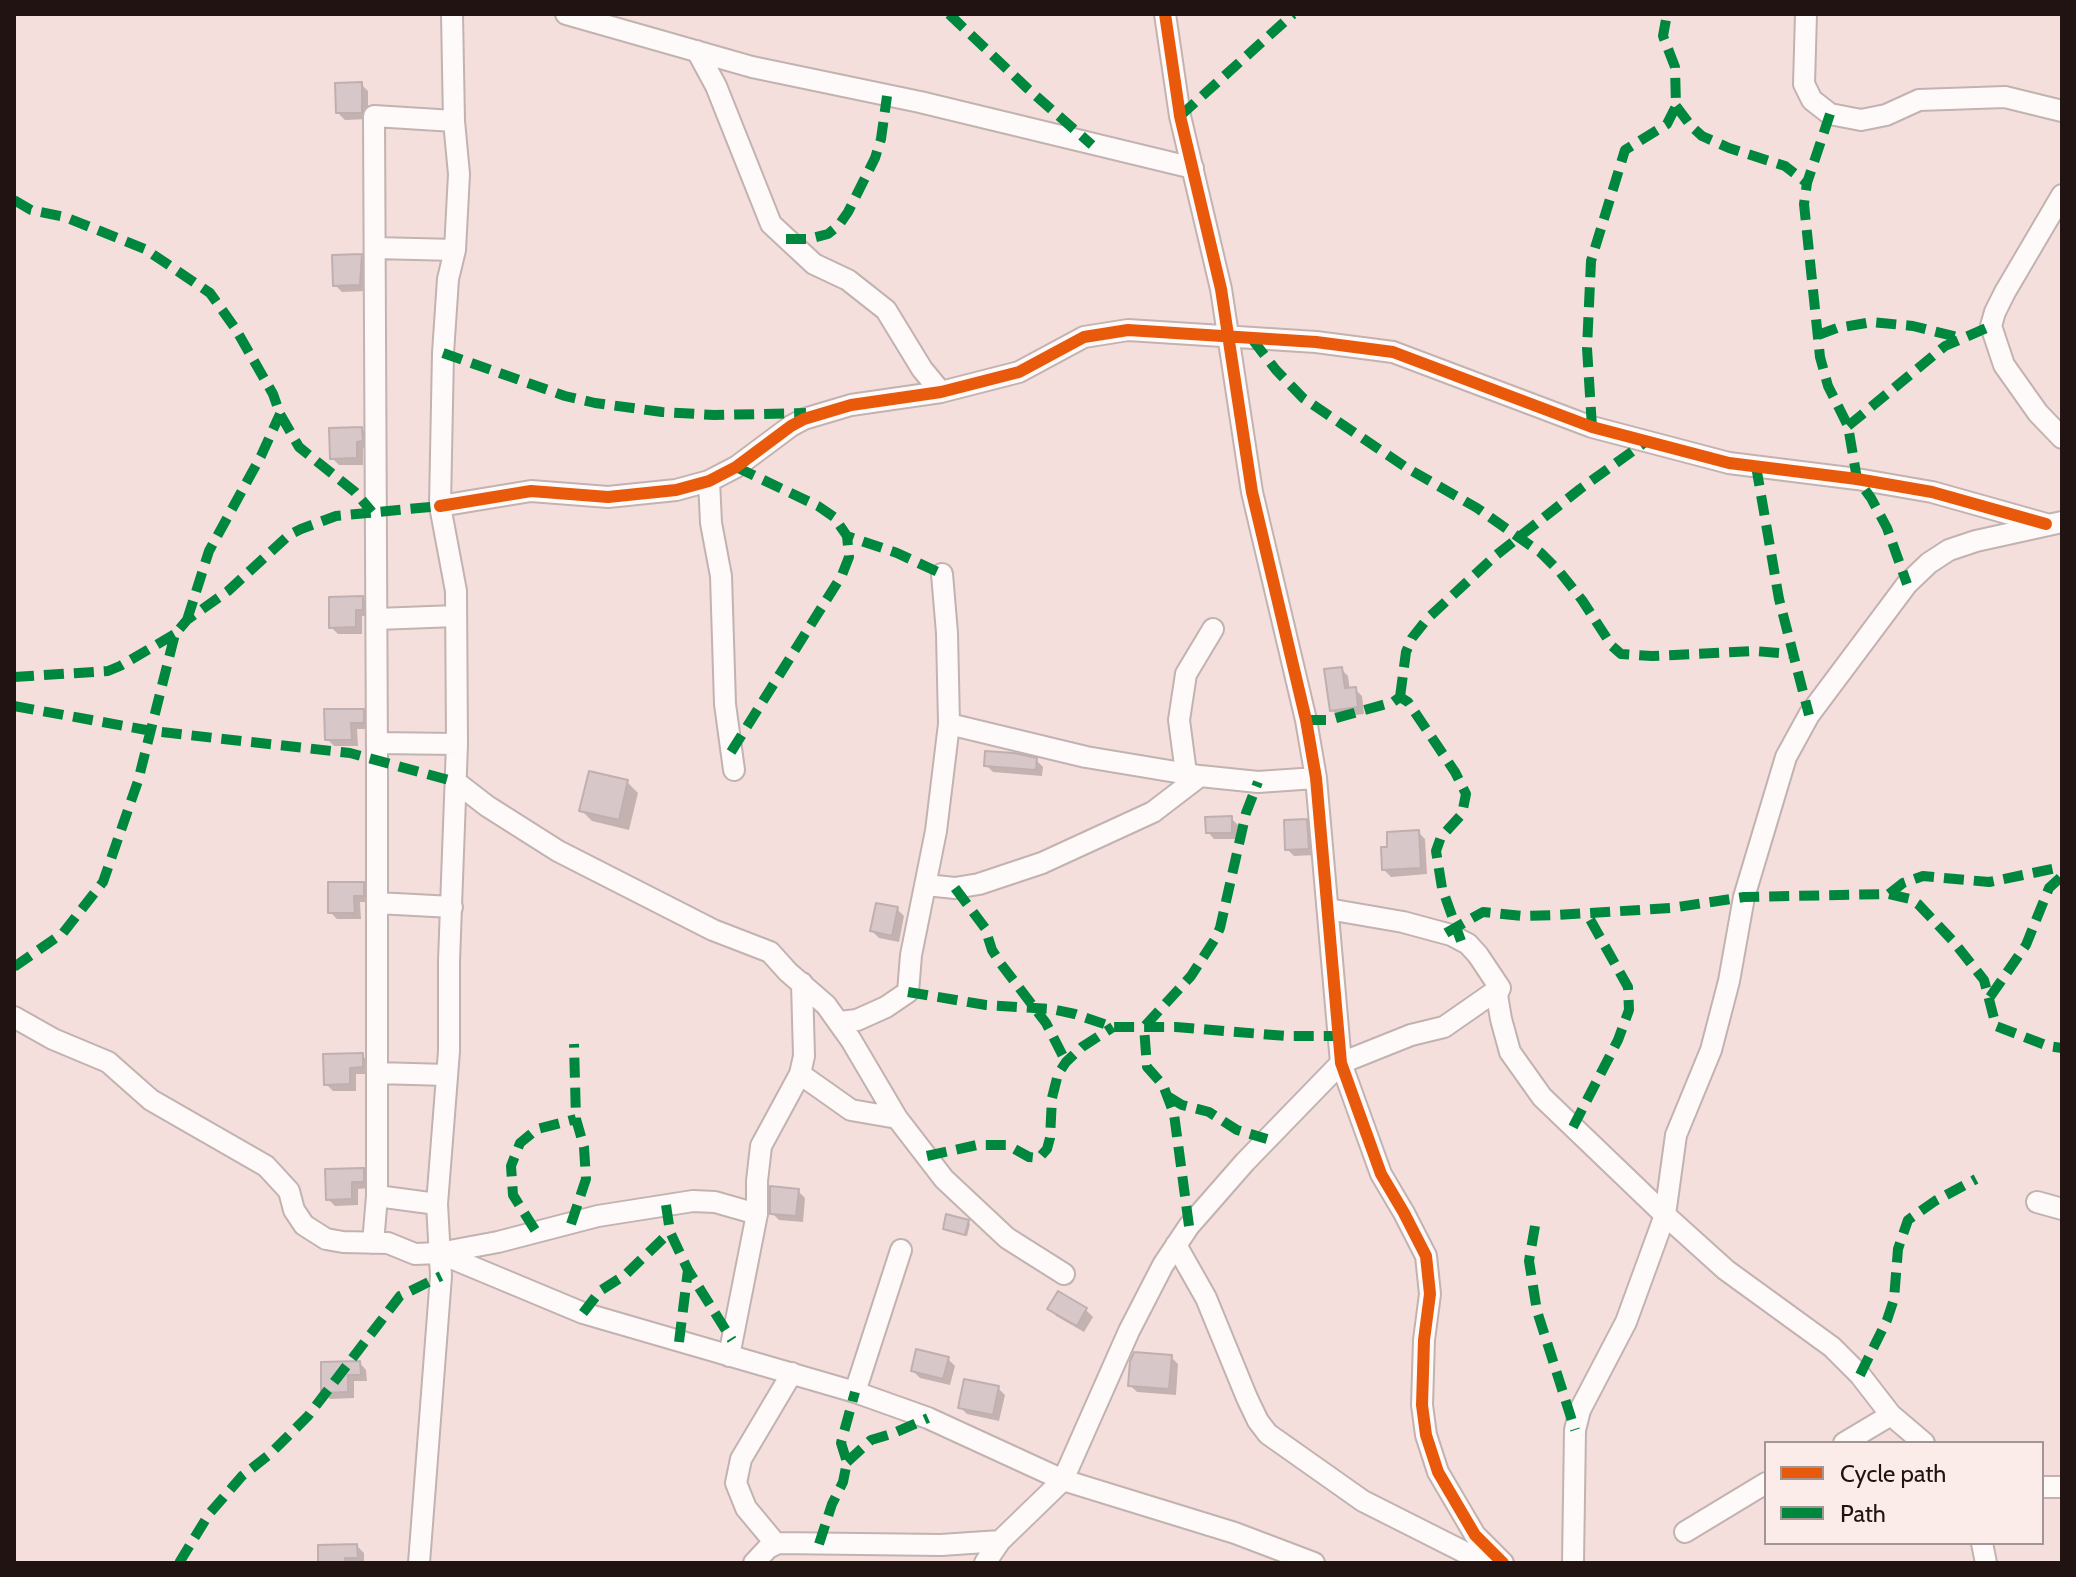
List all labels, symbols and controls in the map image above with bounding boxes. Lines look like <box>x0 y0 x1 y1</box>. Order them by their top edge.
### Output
legend <box>1764 1441 2044 1545</box>
text: Cycle path <box>1840 1459 1946 1488</box>
text: Path <box>1840 1499 1886 1528</box>

